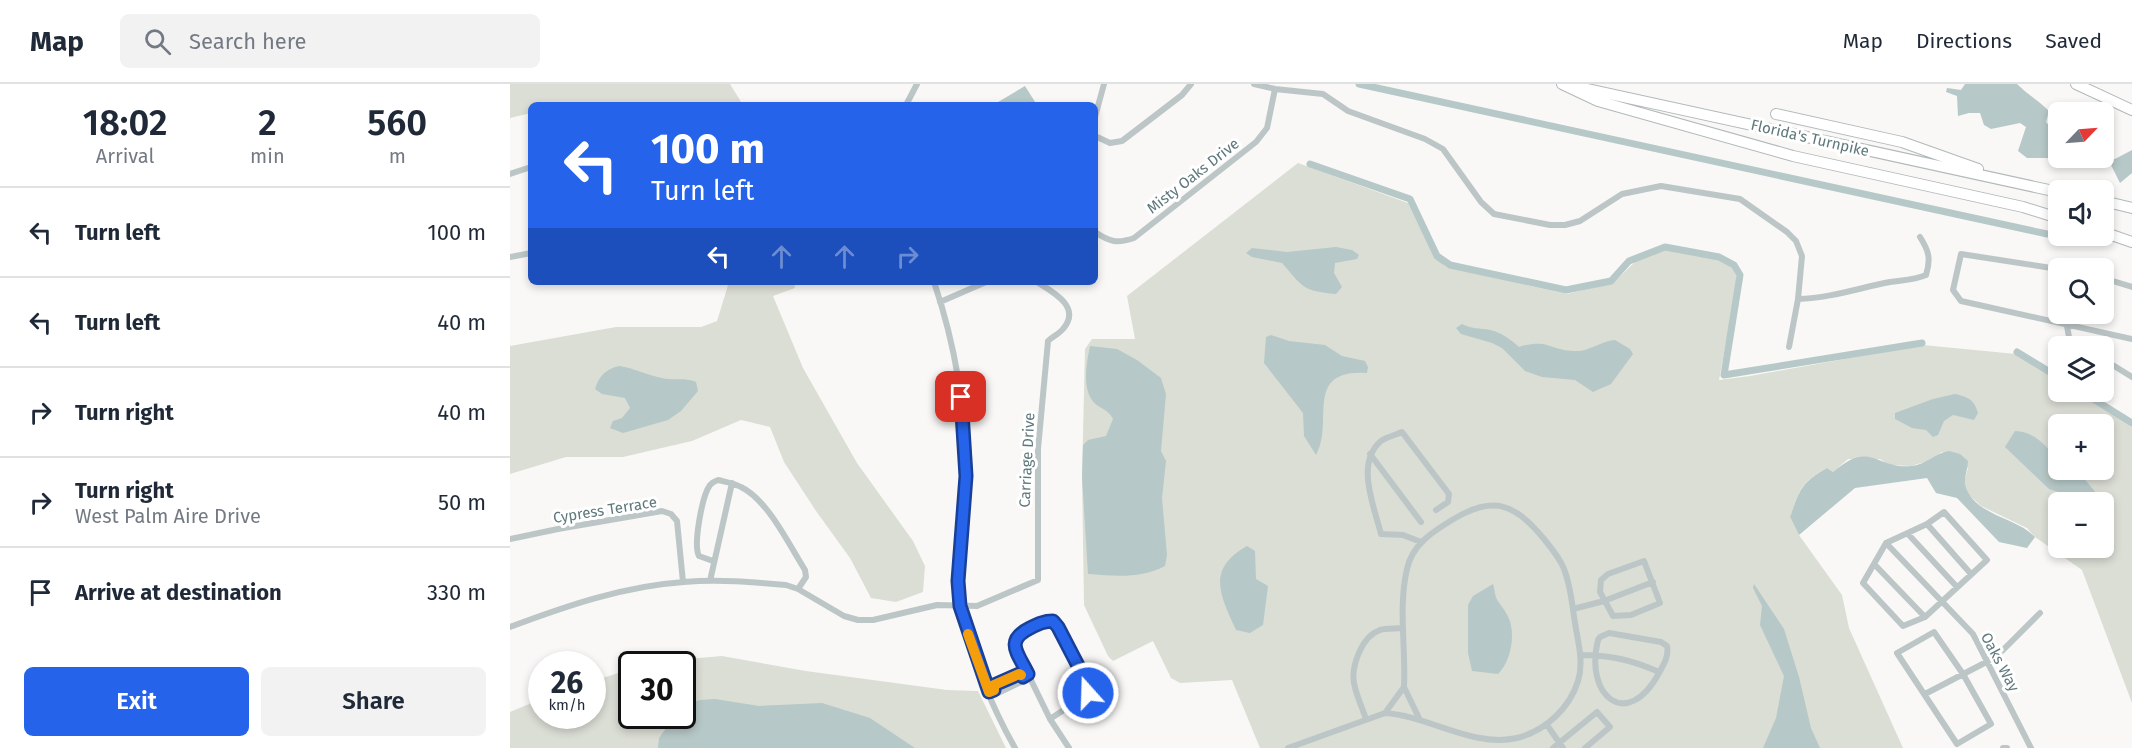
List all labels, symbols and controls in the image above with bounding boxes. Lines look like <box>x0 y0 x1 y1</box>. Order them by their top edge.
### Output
search box <box>120 14 540 68</box>
text: Map <box>30 25 84 58</box>
icon: search <box>141 25 174 58</box>
text: Search here <box>189 28 307 55</box>
text: Map <box>1843 28 1883 54</box>
text: Directions <box>1916 28 2012 54</box>
text: Saved <box>2045 28 2102 54</box>
text: 18:02 <box>83 101 167 145</box>
text: 2 <box>258 101 277 145</box>
text: 560 <box>367 101 427 145</box>
north arrow <box>2048 102 2114 168</box>
map controls <box>2048 102 2114 558</box>
street label: Florida's Turnpike <box>1749 116 1871 160</box>
text: 100 m <box>651 124 765 174</box>
icon: left <box>552 126 630 204</box>
street label: Misty Oaks Drive <box>1143 135 1243 217</box>
text: Arrival <box>96 144 154 168</box>
text: min <box>250 144 285 168</box>
text: m <box>389 144 406 168</box>
text: Turn left <box>651 175 754 207</box>
button: sound <box>2048 180 2114 246</box>
icon: left <box>24 216 57 249</box>
text: Turn left <box>75 219 160 246</box>
text: 100 m <box>427 219 486 246</box>
icon: left <box>702 240 735 273</box>
icon: ahead <box>765 240 798 273</box>
icon: ahead <box>828 240 861 273</box>
icon: right <box>891 240 924 273</box>
button: search <box>2048 258 2114 324</box>
icon: left <box>24 306 57 339</box>
text: Turn left <box>75 309 160 336</box>
text: 40 m <box>437 309 486 336</box>
button: layers <box>2048 336 2114 402</box>
pin <box>935 371 986 422</box>
icon: arrive <box>944 380 977 413</box>
icon: right <box>24 396 57 429</box>
text: Turn right <box>75 399 174 426</box>
text: 40 m <box>437 399 486 426</box>
street label: Carriage Drive <box>1016 412 1038 508</box>
button: + <box>2048 414 2114 480</box>
text: Turn right <box>75 477 174 504</box>
icon: right <box>24 486 57 519</box>
text: 50 m <box>438 489 486 516</box>
button: − <box>2048 492 2114 558</box>
street label: Cypress Terrace <box>552 493 658 527</box>
text: West Palm Aire Drive <box>75 504 261 528</box>
icon: arrive <box>24 576 57 609</box>
text: Arrive at destination <box>75 579 282 606</box>
text: 330 m <box>427 579 486 606</box>
street label: Oaks Way <box>1977 629 2023 695</box>
speed limit sign: 30 <box>618 651 696 729</box>
position arrow <box>1056 661 1120 725</box>
text: 26 <box>551 665 583 701</box>
button: Exit <box>24 667 249 736</box>
button: Share <box>261 667 486 736</box>
text: km/h <box>548 696 586 714</box>

